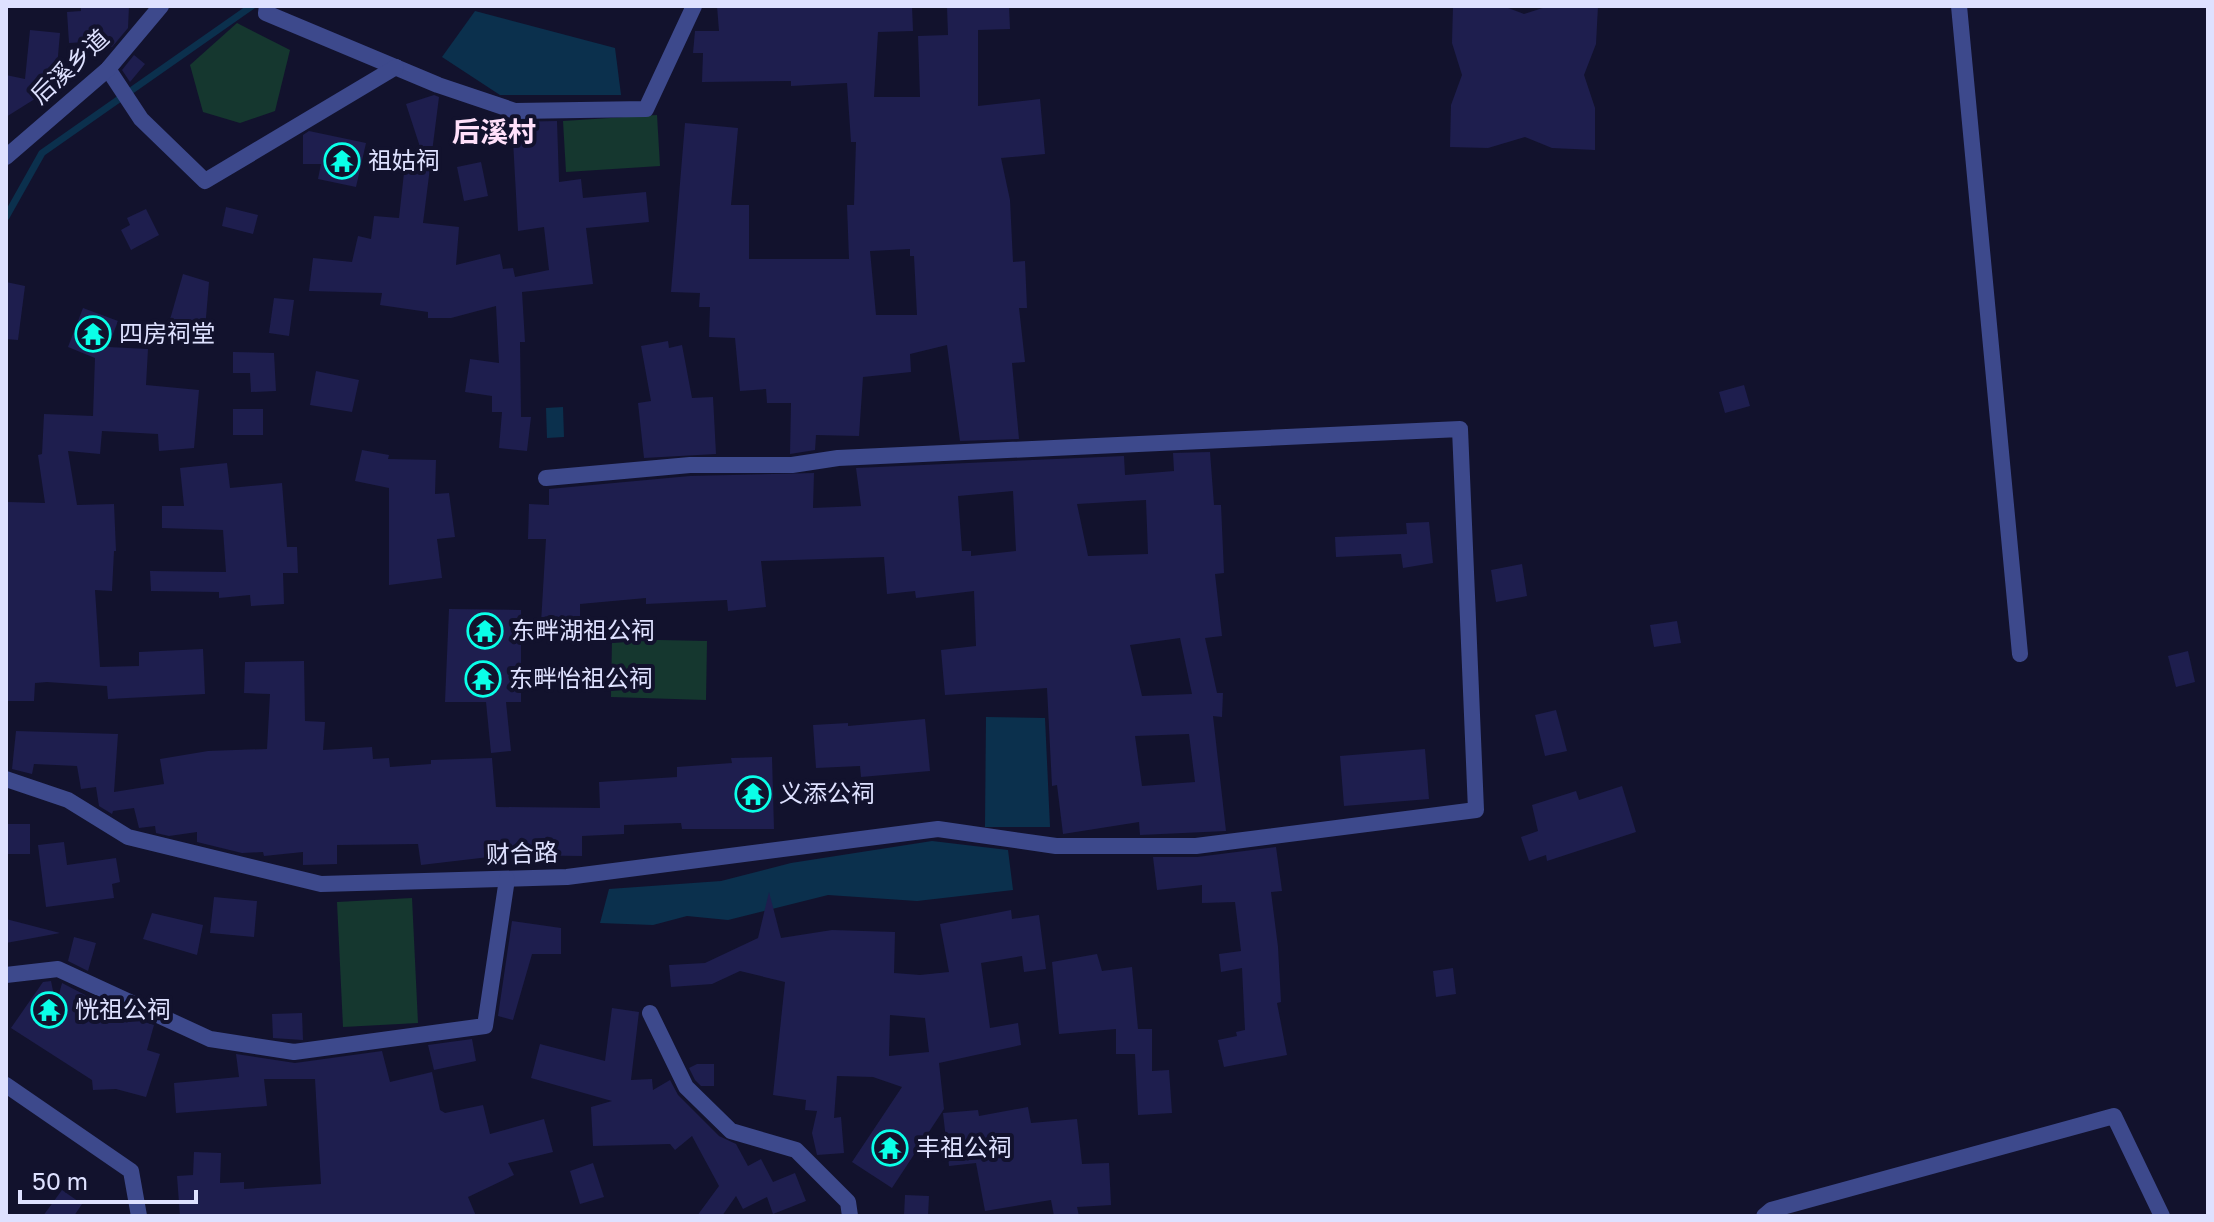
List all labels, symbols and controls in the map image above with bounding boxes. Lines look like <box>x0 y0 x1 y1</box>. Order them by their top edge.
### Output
street label: 后溪乡道 <box>24 23 114 109</box>
district label: 后溪村 <box>452 115 536 148</box>
temple icon: 祖姑祠 <box>323 142 361 180</box>
place label: 祖姑祠 <box>368 145 440 174</box>
temple icon: 四房祠堂 <box>74 315 112 353</box>
place label: 四房祠堂 <box>119 318 215 347</box>
temple icon: 东畔湖祖公祠 <box>466 612 504 650</box>
place label: 东畔湖祖公祠 <box>511 615 655 644</box>
temple icon: 东畔怡祖公祠 <box>464 660 502 698</box>
place label: 东畔怡祖公祠 <box>509 663 653 692</box>
temple icon: 义添公祠 <box>734 775 772 813</box>
place label: 义添公祠 <box>779 778 875 807</box>
street label: 财合路 <box>485 837 558 868</box>
temple icon: 恍祖公祠 <box>30 991 68 1029</box>
place label: 恍祖公祠 <box>75 994 171 1023</box>
temple icon: 丰祖公祠 <box>871 1129 909 1167</box>
place label: 丰祖公祠 <box>916 1132 1012 1161</box>
scale bar <box>20 1154 196 1204</box>
text: 50 m <box>32 1166 88 1195</box>

